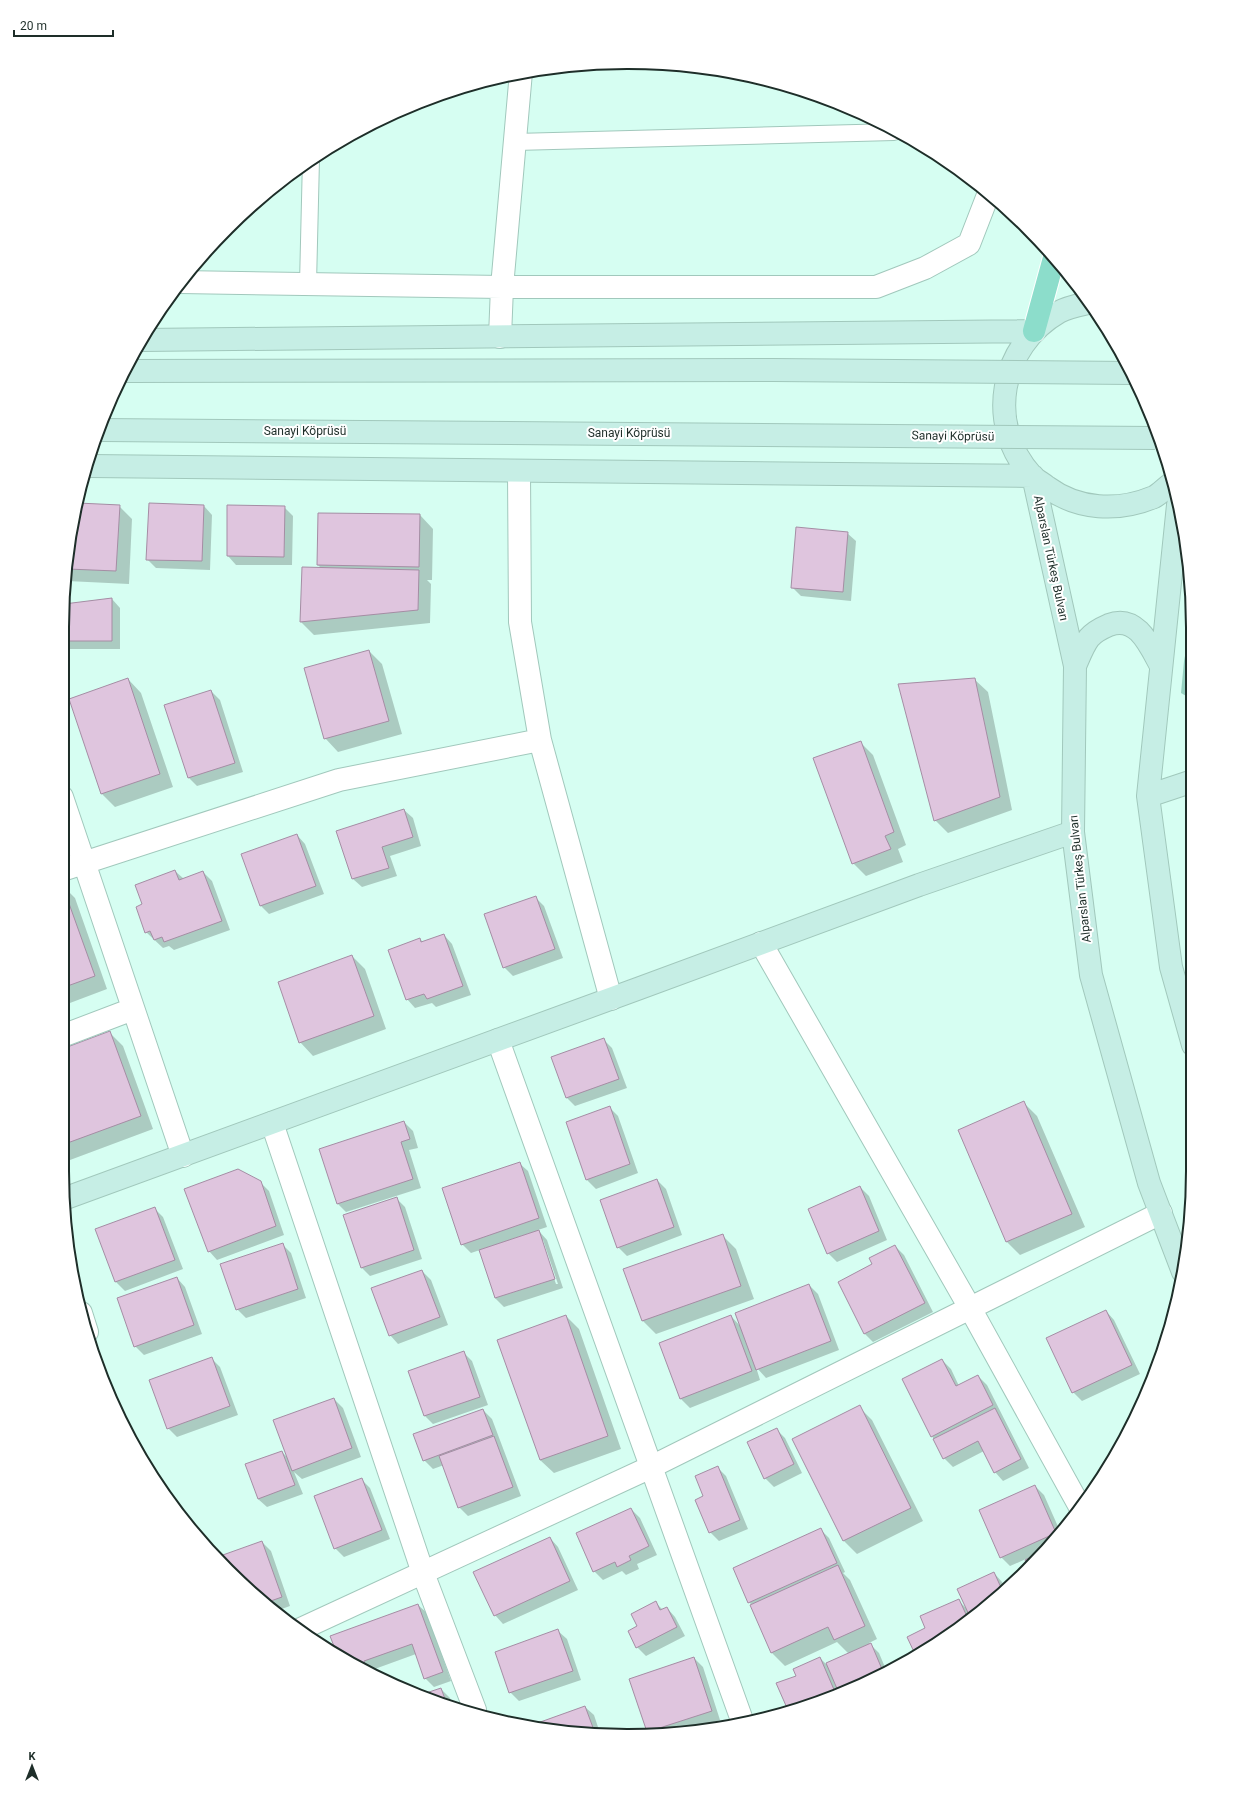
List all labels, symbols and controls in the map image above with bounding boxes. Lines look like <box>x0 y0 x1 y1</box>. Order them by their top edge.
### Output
scale bar <box>14 12 113 38</box>
text: 20 m <box>20 19 47 33</box>
street label: Sanayi Köprüsü <box>264 424 346 438</box>
street label: Sanayi Köprüsü <box>588 426 670 440</box>
street label: Sanayi Köprüsü <box>912 428 994 444</box>
street label: Alparslan Türkeş Bulvarı <box>1031 494 1071 622</box>
street label: Alparslan Türkeş Bulvarı <box>1066 815 1094 943</box>
north arrow <box>12 1746 52 1786</box>
text: K <box>29 1750 37 1763</box>

